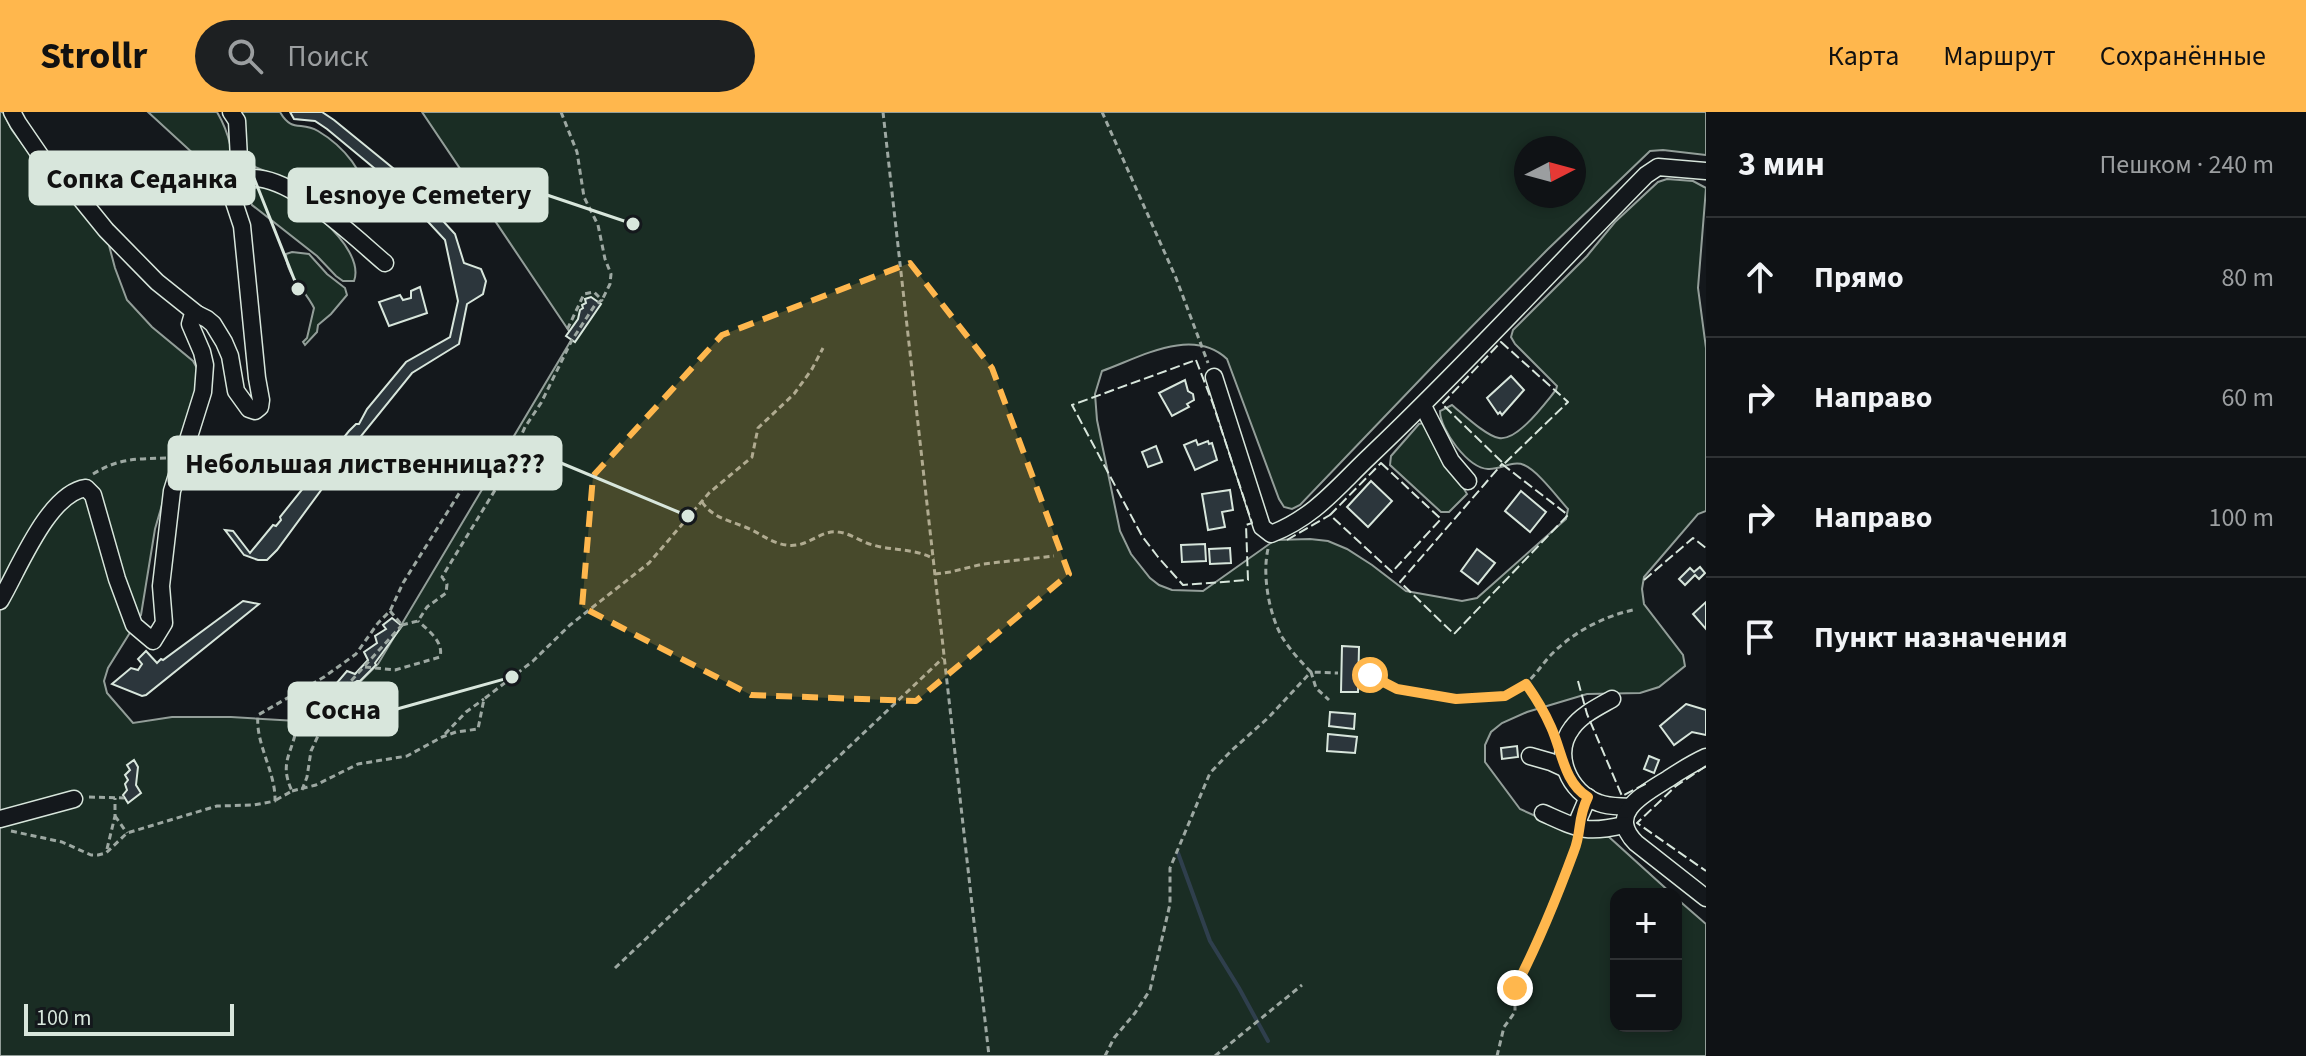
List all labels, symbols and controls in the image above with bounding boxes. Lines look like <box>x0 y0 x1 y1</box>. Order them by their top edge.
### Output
search box <box>195 20 755 92</box>
text: Strollr <box>40 29 147 83</box>
icon: search <box>223 34 267 78</box>
text: Поиск <box>287 35 368 78</box>
text: Карта <box>1828 36 1899 76</box>
text: Маршрут <box>1943 36 2056 76</box>
text: Сохранённые <box>2100 36 2266 76</box>
north arrow <box>1514 136 1586 208</box>
text: 3 мин <box>1738 140 1825 189</box>
text: Пешком · 240 m <box>2099 146 2274 183</box>
callout: Сопка Седанка <box>30 152 254 204</box>
text: Сопка Седанка <box>46 159 238 199</box>
callout: Lesnoye Cemetery <box>289 169 547 221</box>
text: Lesnoye Cemetery <box>305 175 532 215</box>
icon: ahead <box>1738 255 1782 299</box>
text: Прямо <box>1814 256 1904 299</box>
text: 80 m <box>2221 259 2274 296</box>
icon: right <box>1738 375 1782 419</box>
text: Направо <box>1814 376 1932 419</box>
text: 60 m <box>2221 379 2274 416</box>
callout: Небольшая лиственница??? <box>169 437 561 489</box>
text: Небольшая лиственница??? <box>185 444 545 484</box>
icon: right <box>1738 495 1782 539</box>
text: Направо <box>1814 496 1932 539</box>
text: 100 m <box>2208 499 2274 536</box>
icon: arrive <box>1738 615 1782 659</box>
text: Пункт назначения <box>1814 616 2068 659</box>
route start <box>1352 657 1388 693</box>
callout: Сосна <box>289 683 397 735</box>
text: Сосна <box>305 690 381 730</box>
map controls <box>1610 888 1682 1032</box>
button: + <box>1610 888 1682 960</box>
button: − <box>1610 960 1682 1032</box>
route end <box>1497 970 1533 1006</box>
scale bar <box>24 1000 234 1036</box>
text: 100 m <box>36 1002 91 1034</box>

